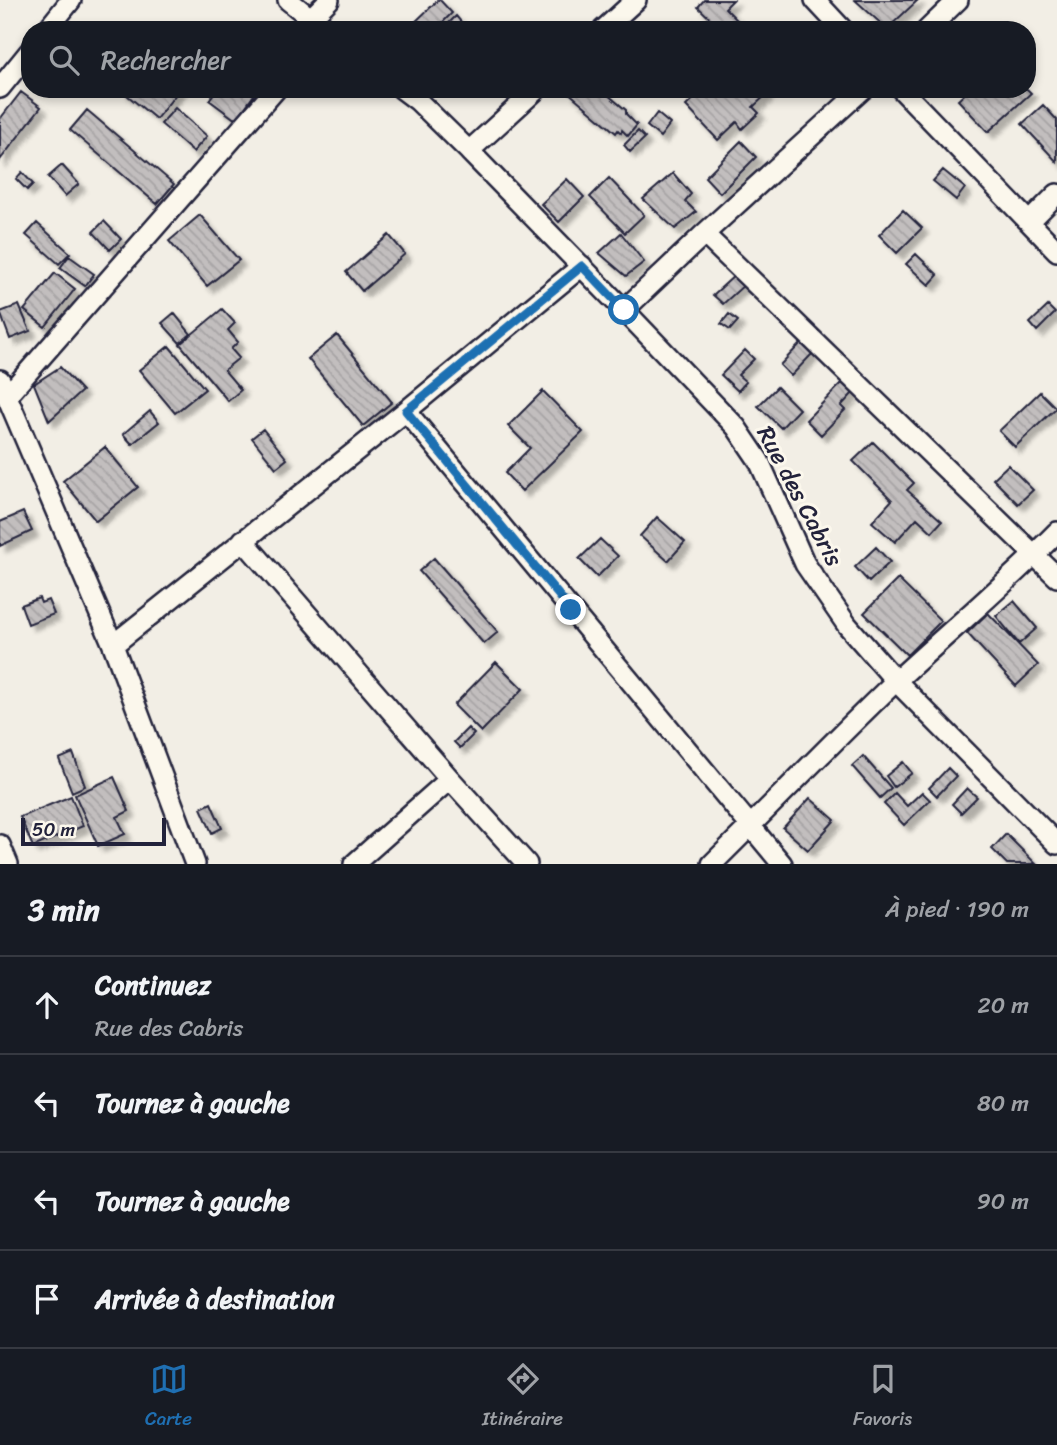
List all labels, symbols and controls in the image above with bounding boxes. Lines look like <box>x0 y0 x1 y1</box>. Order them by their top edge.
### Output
search box <box>21 21 1036 98</box>
text: Rechercher <box>101 37 231 83</box>
icon: search <box>45 41 83 79</box>
route start <box>608 294 639 325</box>
street label: Rue des Cabris <box>745 418 855 574</box>
route end <box>555 594 586 625</box>
text: 50 m <box>32 813 75 846</box>
scale bar <box>21 815 166 847</box>
text: 3 min <box>28 883 100 937</box>
text: À pied · 190 m <box>885 889 1029 930</box>
text: Continuez <box>95 962 211 1008</box>
text: 20 m <box>978 985 1029 1026</box>
icon: ahead <box>28 986 66 1024</box>
text: Rue des Cabris <box>95 1008 243 1049</box>
text: Tournez à gauche <box>95 1080 290 1126</box>
text: 80 m <box>977 1083 1029 1124</box>
icon: left <box>28 1084 66 1122</box>
text: Tournez à gauche <box>95 1178 290 1224</box>
text: 90 m <box>977 1181 1029 1222</box>
icon: left <box>28 1182 66 1220</box>
text: Arrivée à destination <box>95 1276 335 1322</box>
icon: arrive <box>28 1280 66 1318</box>
tab: Carte <box>145 1360 192 1435</box>
tab: Itinéraire <box>482 1360 563 1435</box>
tab: Favoris <box>853 1360 912 1435</box>

